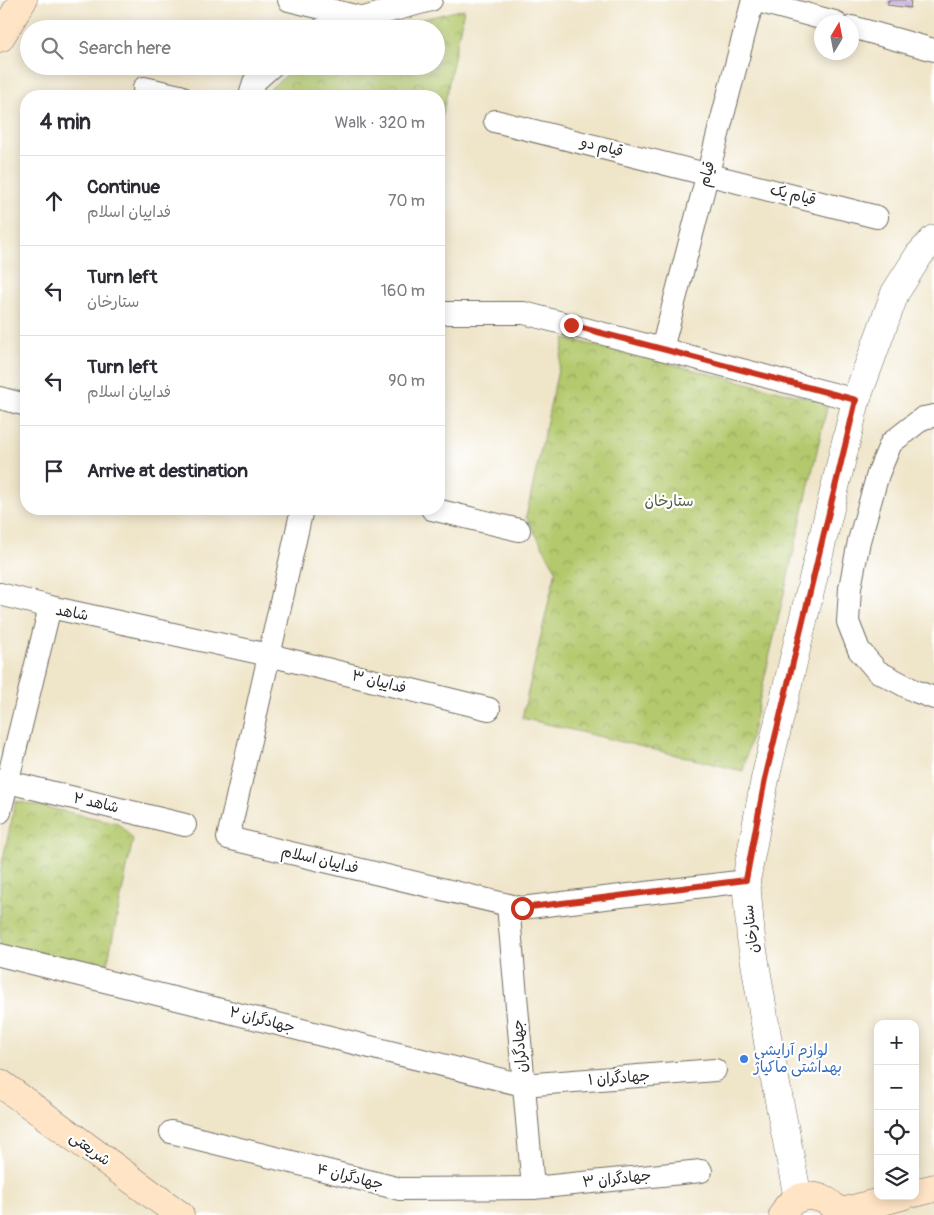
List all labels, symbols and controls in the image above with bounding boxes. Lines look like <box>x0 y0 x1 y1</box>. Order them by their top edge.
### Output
north arrow <box>814 15 859 60</box>
search box <box>20 20 445 75</box>
icon: search <box>38 34 66 62</box>
text: Search here <box>78 36 171 60</box>
text: 4 min <box>40 109 91 136</box>
text: Walk · 320 m <box>335 113 425 133</box>
street label: قیام دو <box>578 132 625 162</box>
street label: قیام <box>694 159 720 189</box>
text: Continue <box>87 175 160 199</box>
street label: قیام یک <box>768 180 818 211</box>
icon: ahead <box>40 187 68 215</box>
text: 70 m <box>388 191 425 211</box>
text: فداییان اسلام <box>87 202 171 222</box>
text: Turn left <box>87 265 157 289</box>
icon: left <box>40 277 68 305</box>
text: 160 m <box>381 281 425 301</box>
text: ستارخان <box>87 292 139 312</box>
route end <box>560 314 583 337</box>
text: Turn left <box>87 355 157 379</box>
icon: left <box>40 367 68 395</box>
text: 90 m <box>388 371 425 391</box>
text: فداییان اسلام <box>87 382 171 402</box>
icon: arrive <box>40 457 68 485</box>
text: Arrive at destination <box>87 459 248 483</box>
park label: ستارخان <box>644 492 694 511</box>
street label: شاهد <box>54 601 90 625</box>
street label: فداییان ۳ <box>350 666 408 698</box>
street label: شاهد ۲ <box>71 789 121 817</box>
street label: فداییان اسلام <box>279 842 361 879</box>
route start <box>511 897 534 920</box>
street label: ستارخان <box>739 903 763 955</box>
street label: جهادگران ۲ <box>227 1003 297 1037</box>
street label: جهادگران <box>508 1018 532 1074</box>
map controls <box>874 1020 919 1200</box>
button: + <box>874 1020 919 1065</box>
place label: لوازم آرایشی بهداشتی ماکیاژ <box>753 1041 842 1077</box>
marker: لوازم آرایشی بهداشتی ماکیاژ <box>738 1053 750 1065</box>
button: − <box>874 1065 919 1110</box>
street label: جهادگران ۱ <box>587 1066 651 1090</box>
button: locate <box>874 1110 919 1155</box>
street label: شریعتی <box>66 1128 114 1170</box>
button: layers <box>874 1155 919 1200</box>
street label: جهادگران ۴ <box>315 1160 385 1194</box>
street label: جهادگران ۳ <box>582 1166 652 1192</box>

